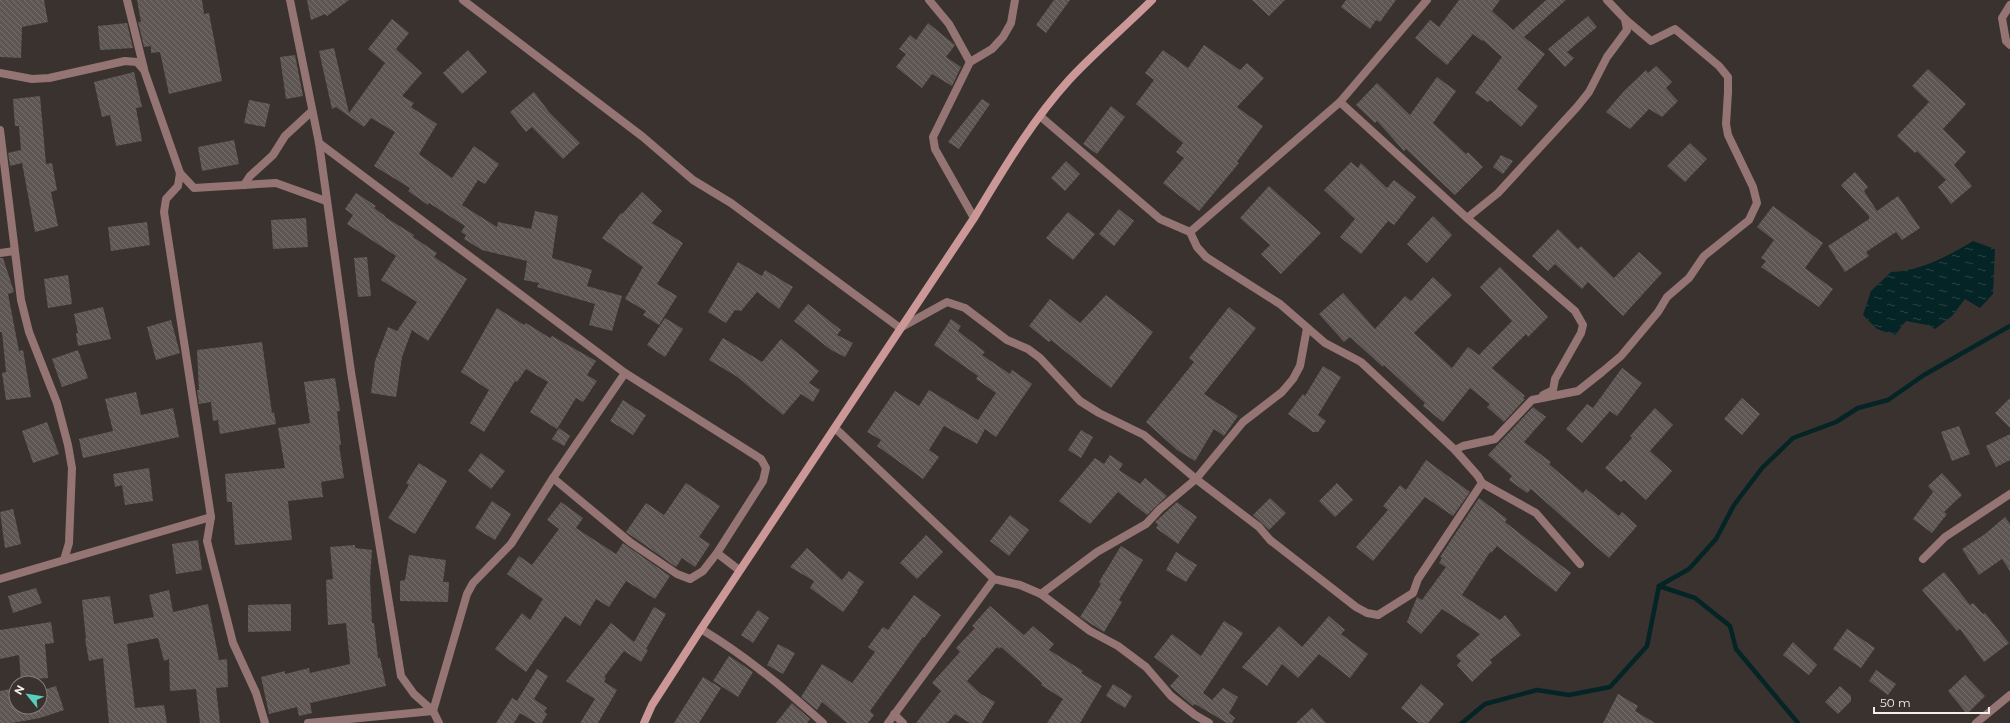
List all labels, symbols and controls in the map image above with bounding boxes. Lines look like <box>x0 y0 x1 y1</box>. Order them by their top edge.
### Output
north arrow <box>8 675 48 715</box>
text: N <box>11 683 28 697</box>
scale bar <box>1874 689 1989 715</box>
text: 50 m <box>1880 695 1911 710</box>

